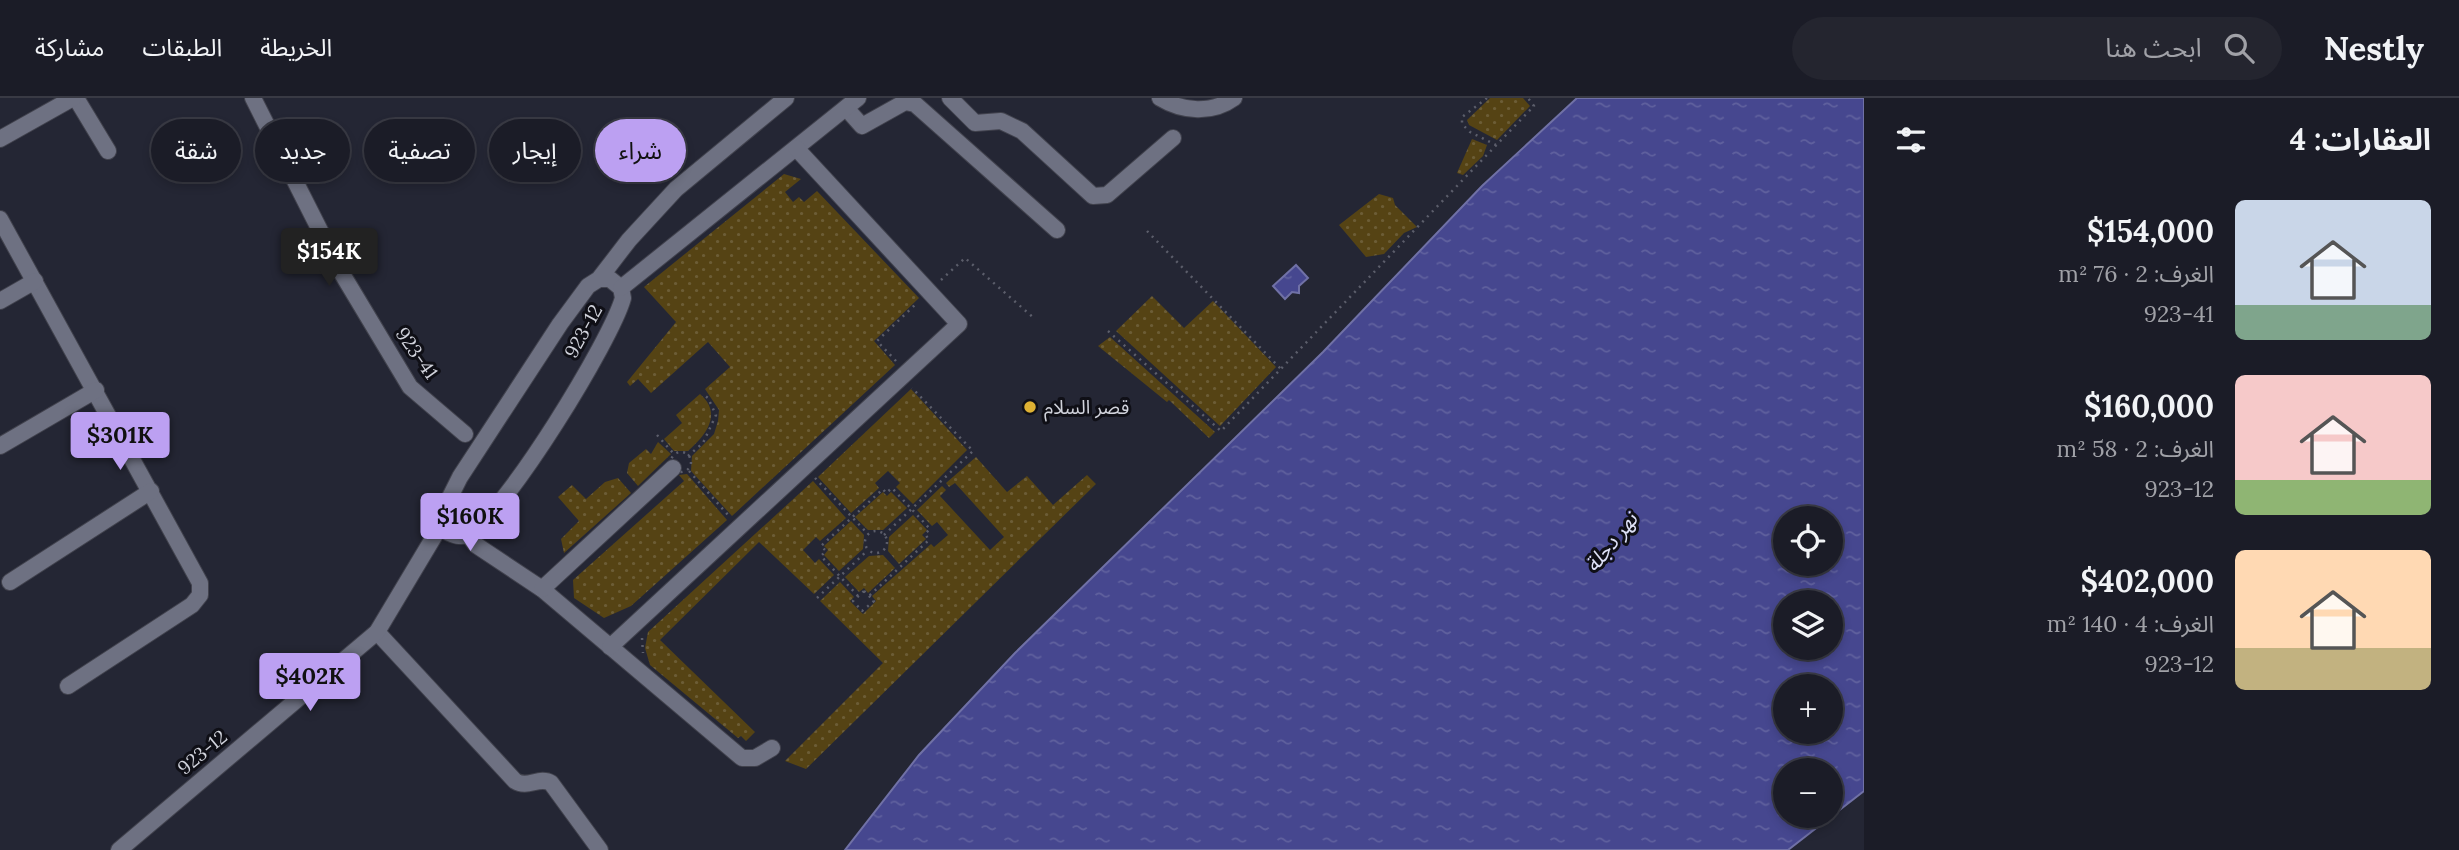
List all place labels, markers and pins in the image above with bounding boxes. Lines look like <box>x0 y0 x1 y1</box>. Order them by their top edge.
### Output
pin: $154K <box>280 228 378 288</box>
place label: قصر السلام <box>1044 395 1129 422</box>
marker: قصر السلام <box>1022 399 1038 415</box>
pin: $301K <box>71 412 169 472</box>
pin: $160K <box>421 494 519 553</box>
pin: $402K <box>261 654 359 713</box>

